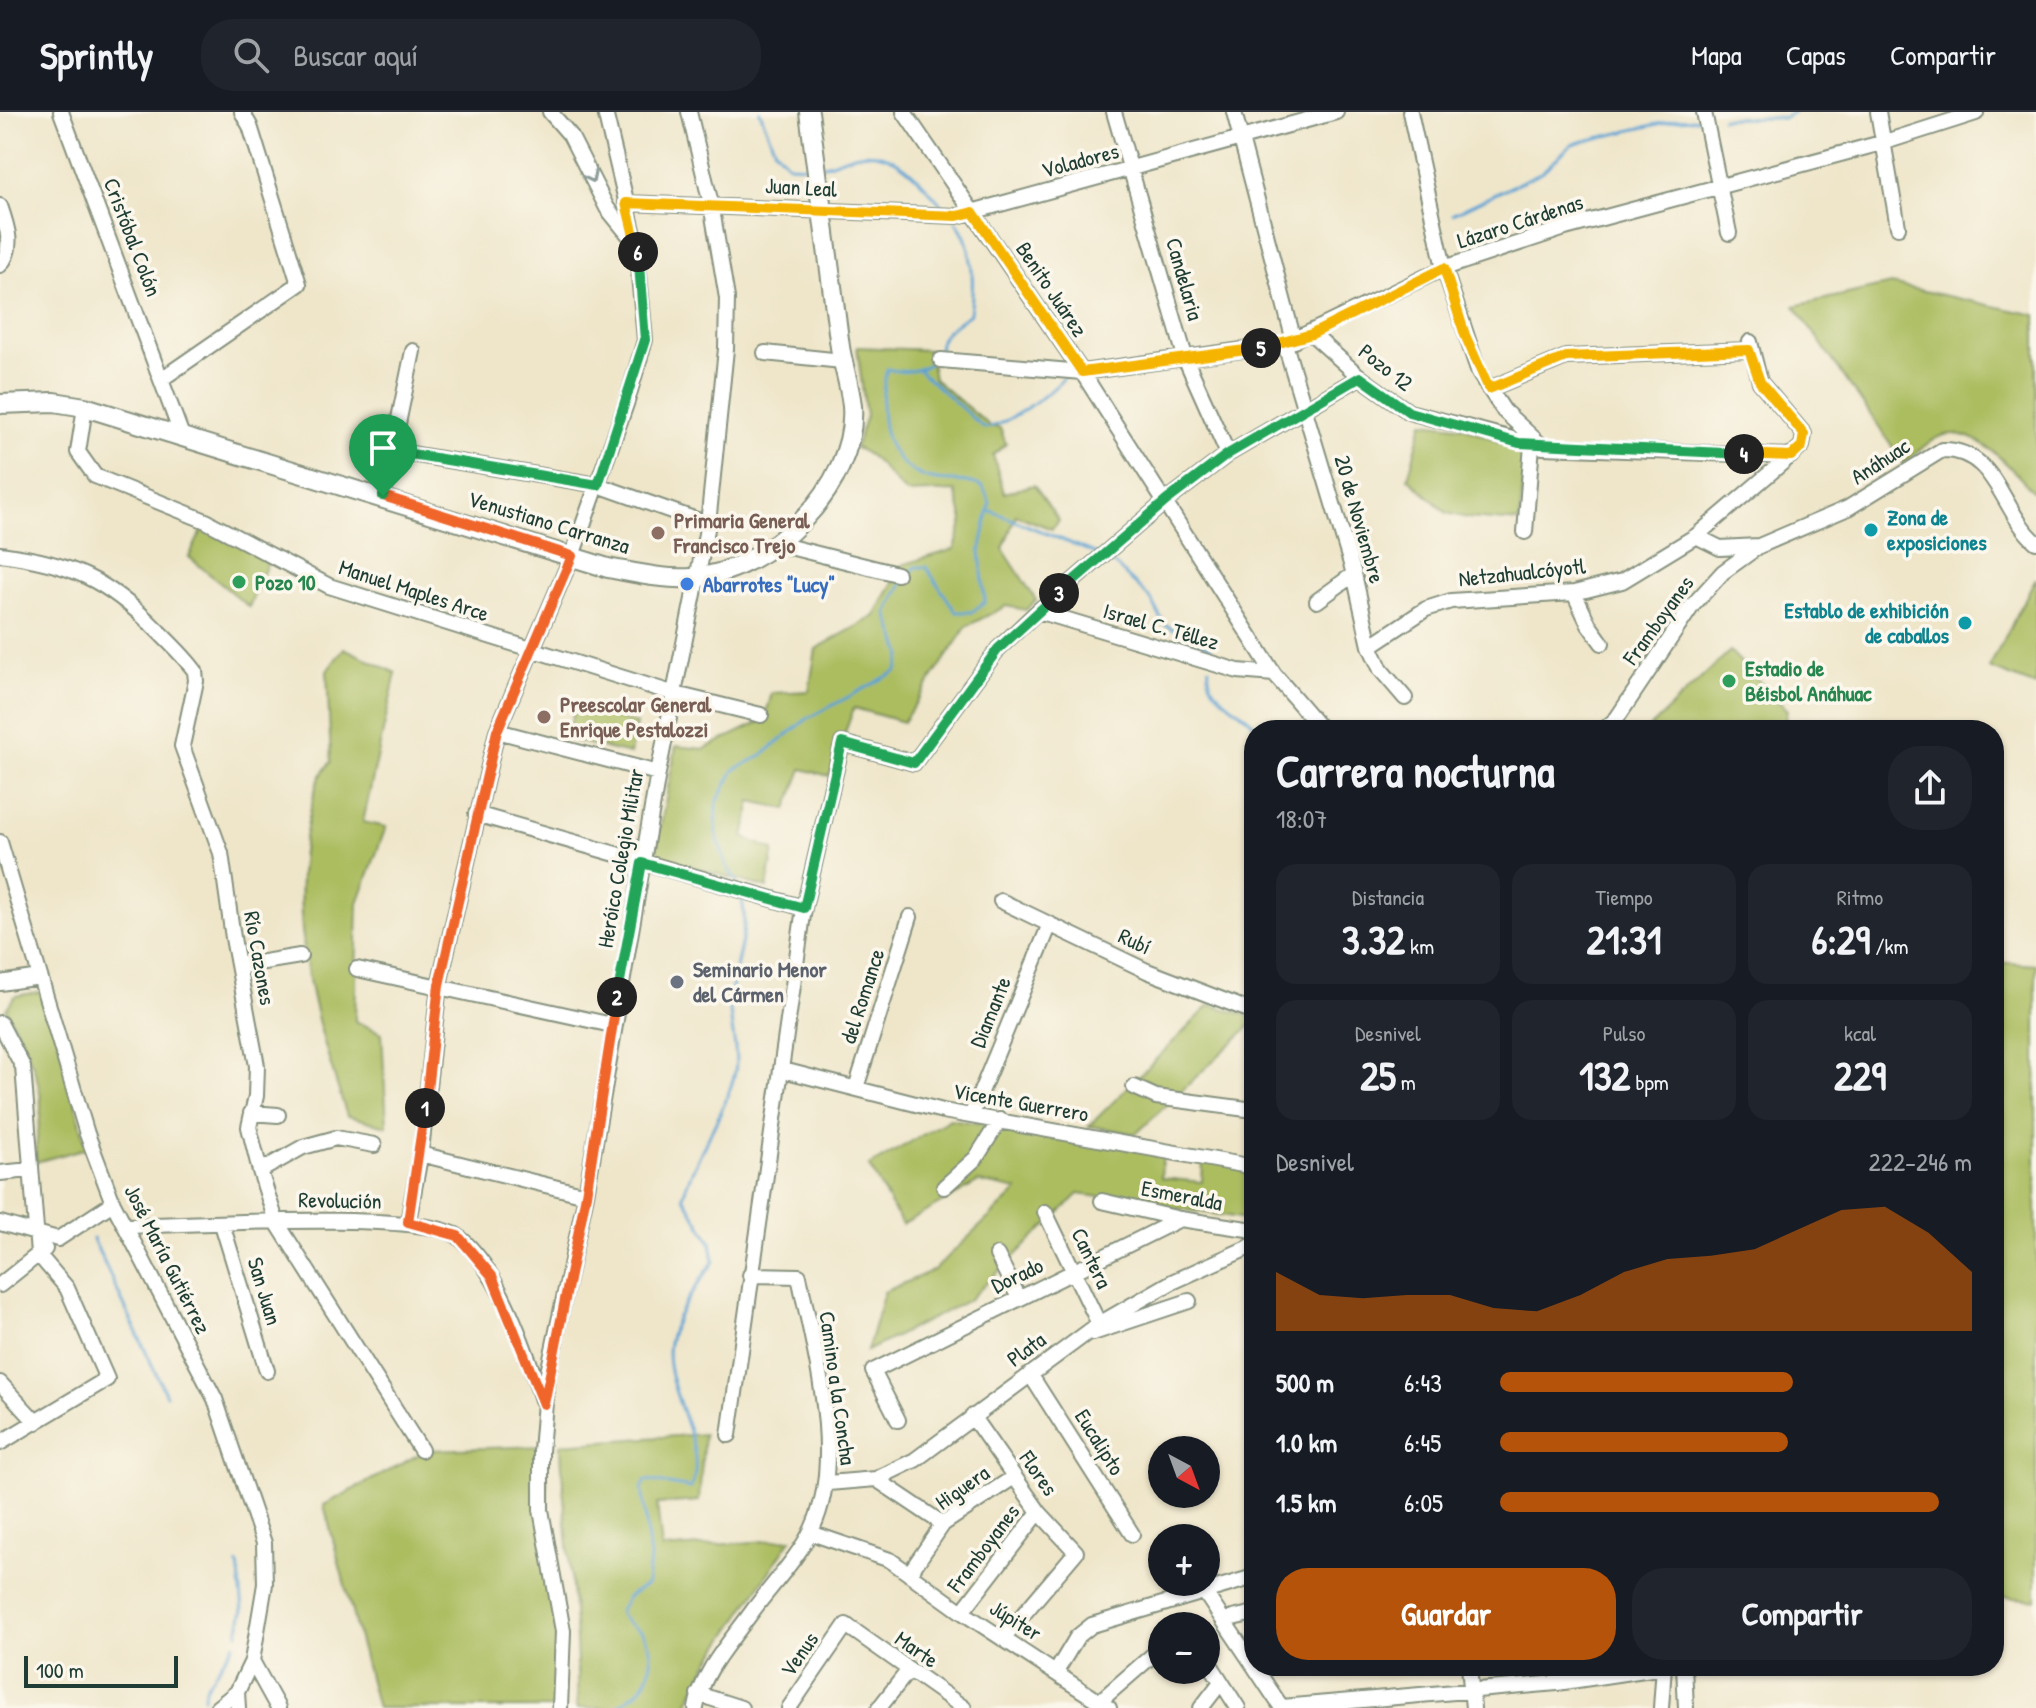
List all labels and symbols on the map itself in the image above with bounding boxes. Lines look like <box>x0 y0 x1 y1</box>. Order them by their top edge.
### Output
street label: Voladores <box>1038 135 1122 185</box>
one-way arrow <box>582 169 597 184</box>
street label: Juan Leal <box>764 170 838 204</box>
street label: Cristóbal Colón <box>97 173 169 301</box>
street label: Lázaro Cárdenas <box>1453 187 1587 255</box>
pin: 6 <box>618 232 658 272</box>
street label: Candelaria <box>1159 234 1211 324</box>
street label: Benito Juárez <box>1009 236 1095 342</box>
pin: 5 <box>1241 328 1281 368</box>
street label: Pozo 12 <box>1353 336 1420 398</box>
pin <box>349 414 417 496</box>
street label: Anáhuac <box>1845 431 1916 491</box>
pin: 4 <box>1724 434 1764 474</box>
street label: 20 de Noviembre <box>1327 451 1393 587</box>
street label: Venustiano Carranza <box>464 483 634 561</box>
place label: Zona de exposiciones <box>1887 502 1987 558</box>
place label: Primaria General Francisco Trejo <box>673 505 811 560</box>
marker: Zona de exposiciones <box>1862 521 1880 539</box>
marker: Primaria General Francisco Trejo <box>649 524 667 542</box>
street label: Netzahualcóyotl <box>1457 550 1587 594</box>
street label: Manuel Maples Arce <box>335 552 493 628</box>
place label: Pozo 10 <box>255 567 316 597</box>
place label: Abarrotes "Lucy" <box>703 569 835 600</box>
street label: Framboyanes <box>1615 569 1701 671</box>
marker: Pozo 10 <box>230 573 248 591</box>
pin: 3 <box>1039 573 1079 613</box>
marker: Abarrotes "Lucy" <box>678 575 696 593</box>
street label: Israel C. Téllez <box>1100 595 1222 657</box>
place label: Establo de exhibición de caballos <box>1784 595 1950 650</box>
marker: Establo de exhibición de caballos <box>1956 614 1974 632</box>
place label: Estadio de Béisbol Anáhuac <box>1745 653 1872 708</box>
marker: Estadio de Béisbol Anáhuac <box>1720 672 1738 690</box>
place label: Preescolar General Enrique Pestalozzi <box>560 689 713 745</box>
marker: Preescolar General Enrique Pestalozzi <box>535 708 553 726</box>
street label: Heróico Colegio Militar <box>589 766 651 950</box>
street label: Río Cazones <box>237 909 283 1007</box>
street label: Rubí <box>1114 920 1156 962</box>
street label: del Romance <box>833 945 891 1047</box>
place label: Seminario Menor del Cármen <box>693 954 827 1009</box>
street label: Diamante <box>962 972 1018 1052</box>
marker: Seminario Menor del Cármen <box>668 973 686 991</box>
pin: 2 <box>597 977 637 1017</box>
street label: Vicente Guerrero <box>951 1075 1091 1129</box>
pin: 1 <box>405 1088 445 1128</box>
street label: Esmeralda <box>1139 1172 1226 1218</box>
street label: José María Gutiérrez <box>117 1179 219 1339</box>
street label: Revolución <box>298 1184 382 1216</box>
street label: Cantera <box>1064 1223 1120 1294</box>
street label: Dorado <box>986 1250 1048 1300</box>
street label: San Juan <box>241 1254 289 1328</box>
street label: Camino a la Concha <box>812 1309 864 1467</box>
street label: Plata <box>1000 1324 1052 1373</box>
street label: Eucalipto <box>1068 1403 1132 1481</box>
north arrow <box>1148 1436 1220 1508</box>
street label: Flores <box>1012 1444 1065 1502</box>
street label: Higuera <box>929 1457 995 1516</box>
street label: Framboyanes <box>939 1498 1026 1599</box>
street label: Júpiter <box>984 1592 1048 1648</box>
street label: Marte <box>889 1623 945 1675</box>
street label: Venus <box>773 1626 825 1682</box>
scale bar <box>24 1652 178 1688</box>

